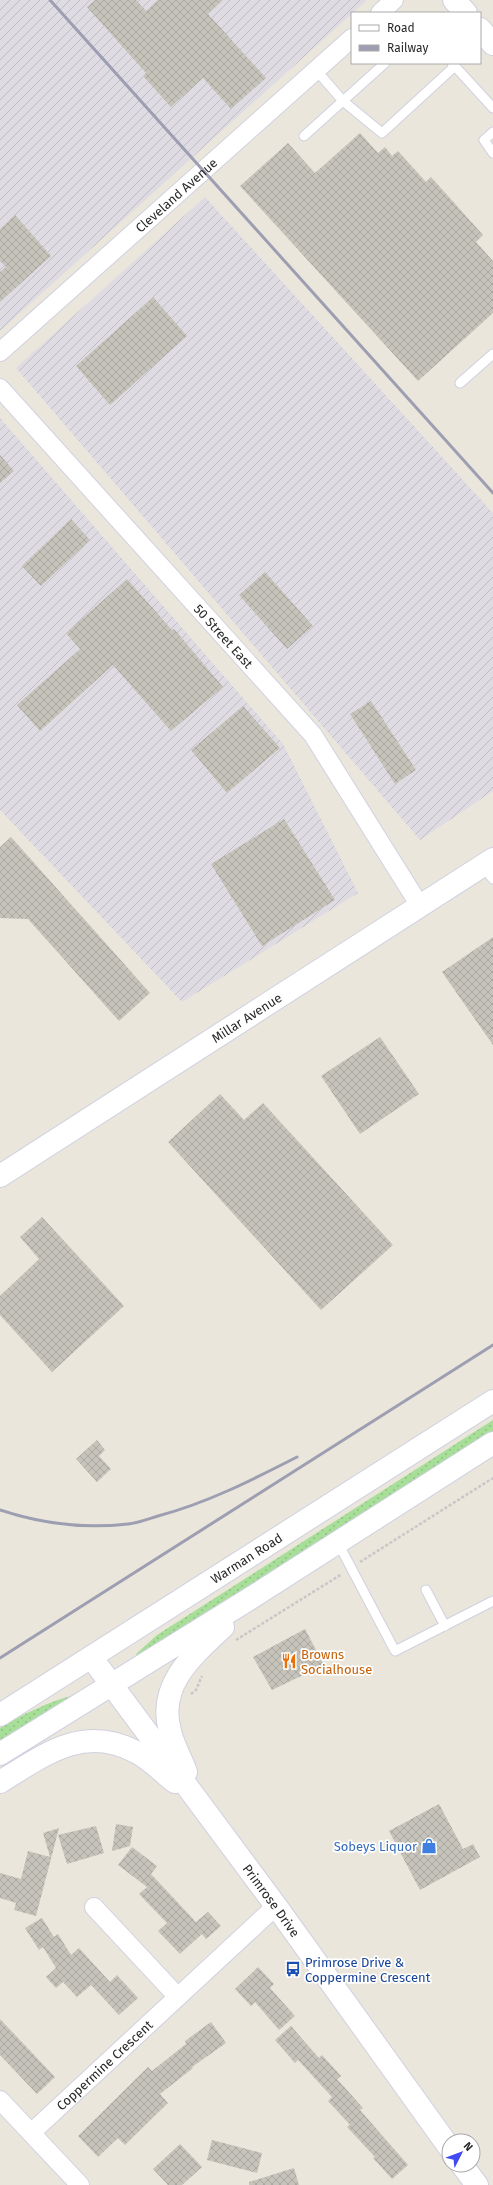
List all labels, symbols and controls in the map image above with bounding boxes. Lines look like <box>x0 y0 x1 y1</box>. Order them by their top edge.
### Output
legend <box>351 12 481 64</box>
text: Road <box>387 21 415 35</box>
text: Railway <box>387 41 428 55</box>
street label: Cleveland Avenue <box>133 155 220 236</box>
street label: 50 Street East <box>191 601 256 672</box>
street label: Millar Avenue <box>209 990 284 1046</box>
street label: Warman Road <box>208 1530 285 1587</box>
place label: Browns Socialhouse <box>301 1647 372 1677</box>
restaurant icon: Browns Socialhouse <box>280 1652 298 1670</box>
shop icon: Sobeys Liquor <box>420 1837 438 1855</box>
place label: Sobeys Liquor <box>334 1839 417 1854</box>
street label: Primrose Drive <box>239 1861 303 1940</box>
place label: Primrose Drive & Coppermine Crescent <box>305 1955 431 1985</box>
bus stop icon: Primrose Drive & Coppermine Crescent <box>284 1960 302 1978</box>
street label: Coppermine Crescent <box>54 2017 156 2114</box>
north arrow <box>441 2133 481 2173</box>
text: N <box>461 2140 475 2154</box>

